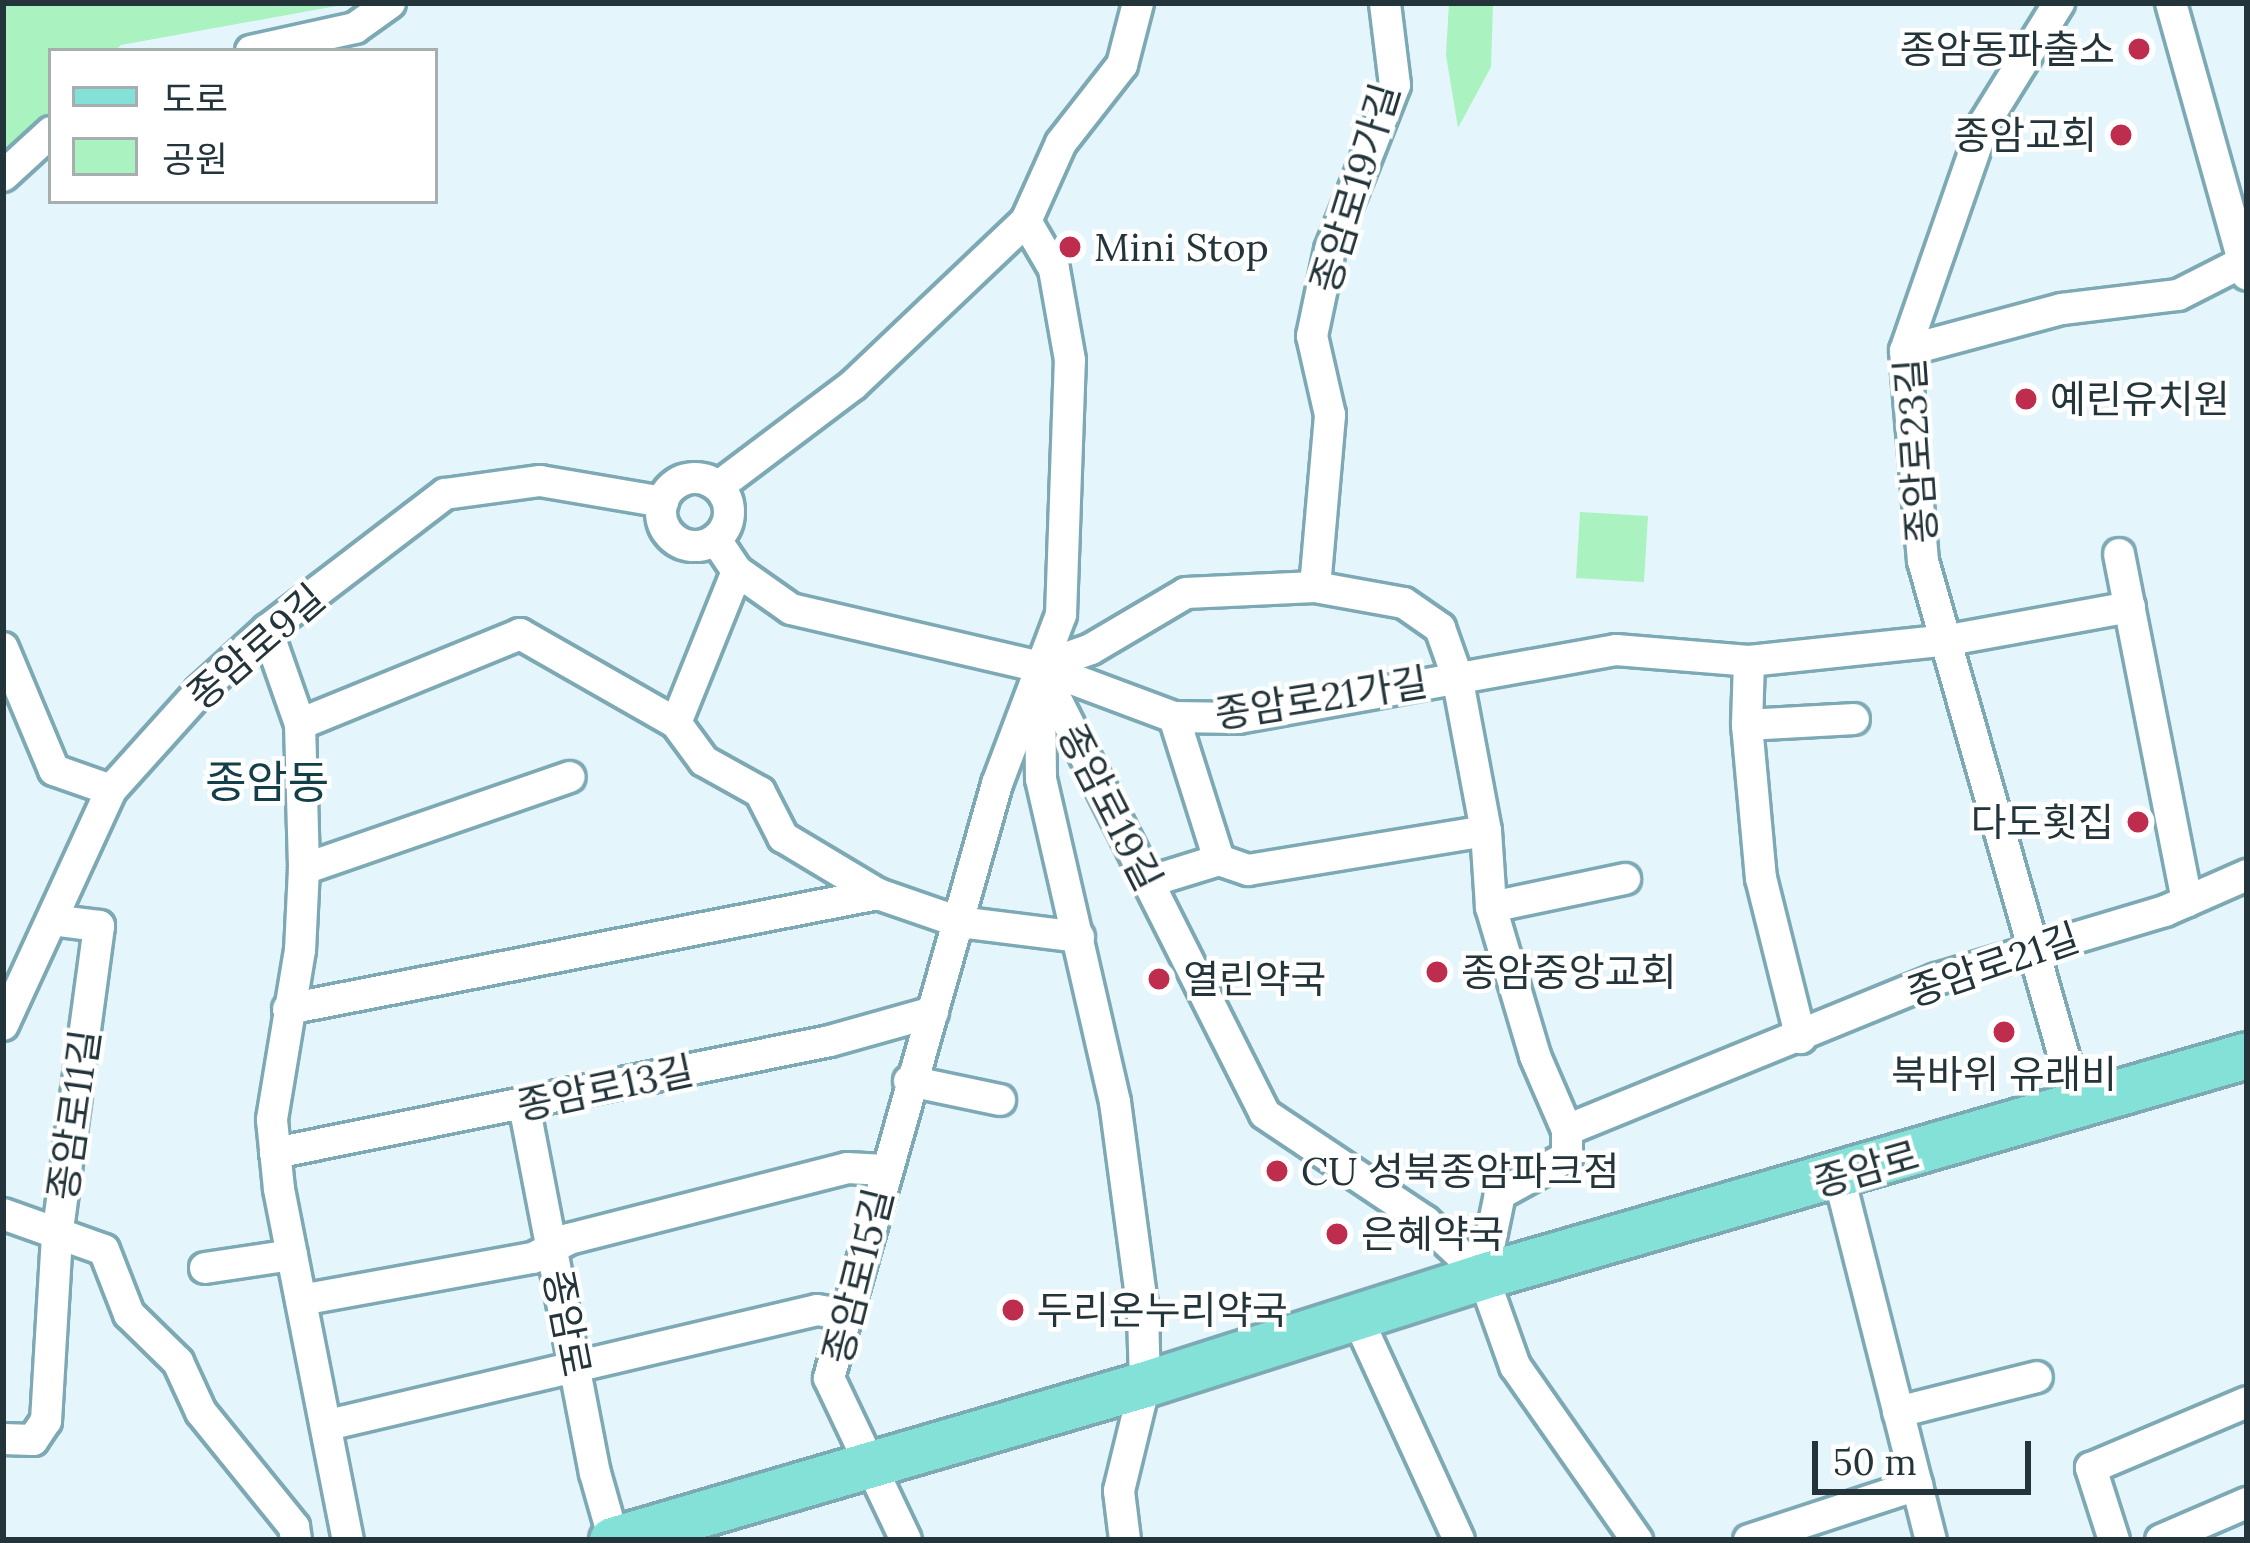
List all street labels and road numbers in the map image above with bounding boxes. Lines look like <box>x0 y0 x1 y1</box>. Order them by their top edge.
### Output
street label: 종암로19가길 <box>1301 78 1409 298</box>
street label: 종암로23길 <box>1886 357 1946 545</box>
street label: 종암로9길 <box>178 575 334 719</box>
street label: 종암로21가길 <box>1211 658 1431 738</box>
street label: 종암로19길 <box>1048 716 1172 898</box>
street label: 종암로21길 <box>1901 914 2085 1016</box>
street label: 종암로11길 <box>39 1027 109 1203</box>
street label: 종암로13길 <box>512 1046 698 1130</box>
street label: 종암로 <box>1808 1132 1924 1206</box>
street label: 종암로15길 <box>814 1184 902 1368</box>
street label: 종암로 <box>534 1266 600 1380</box>

